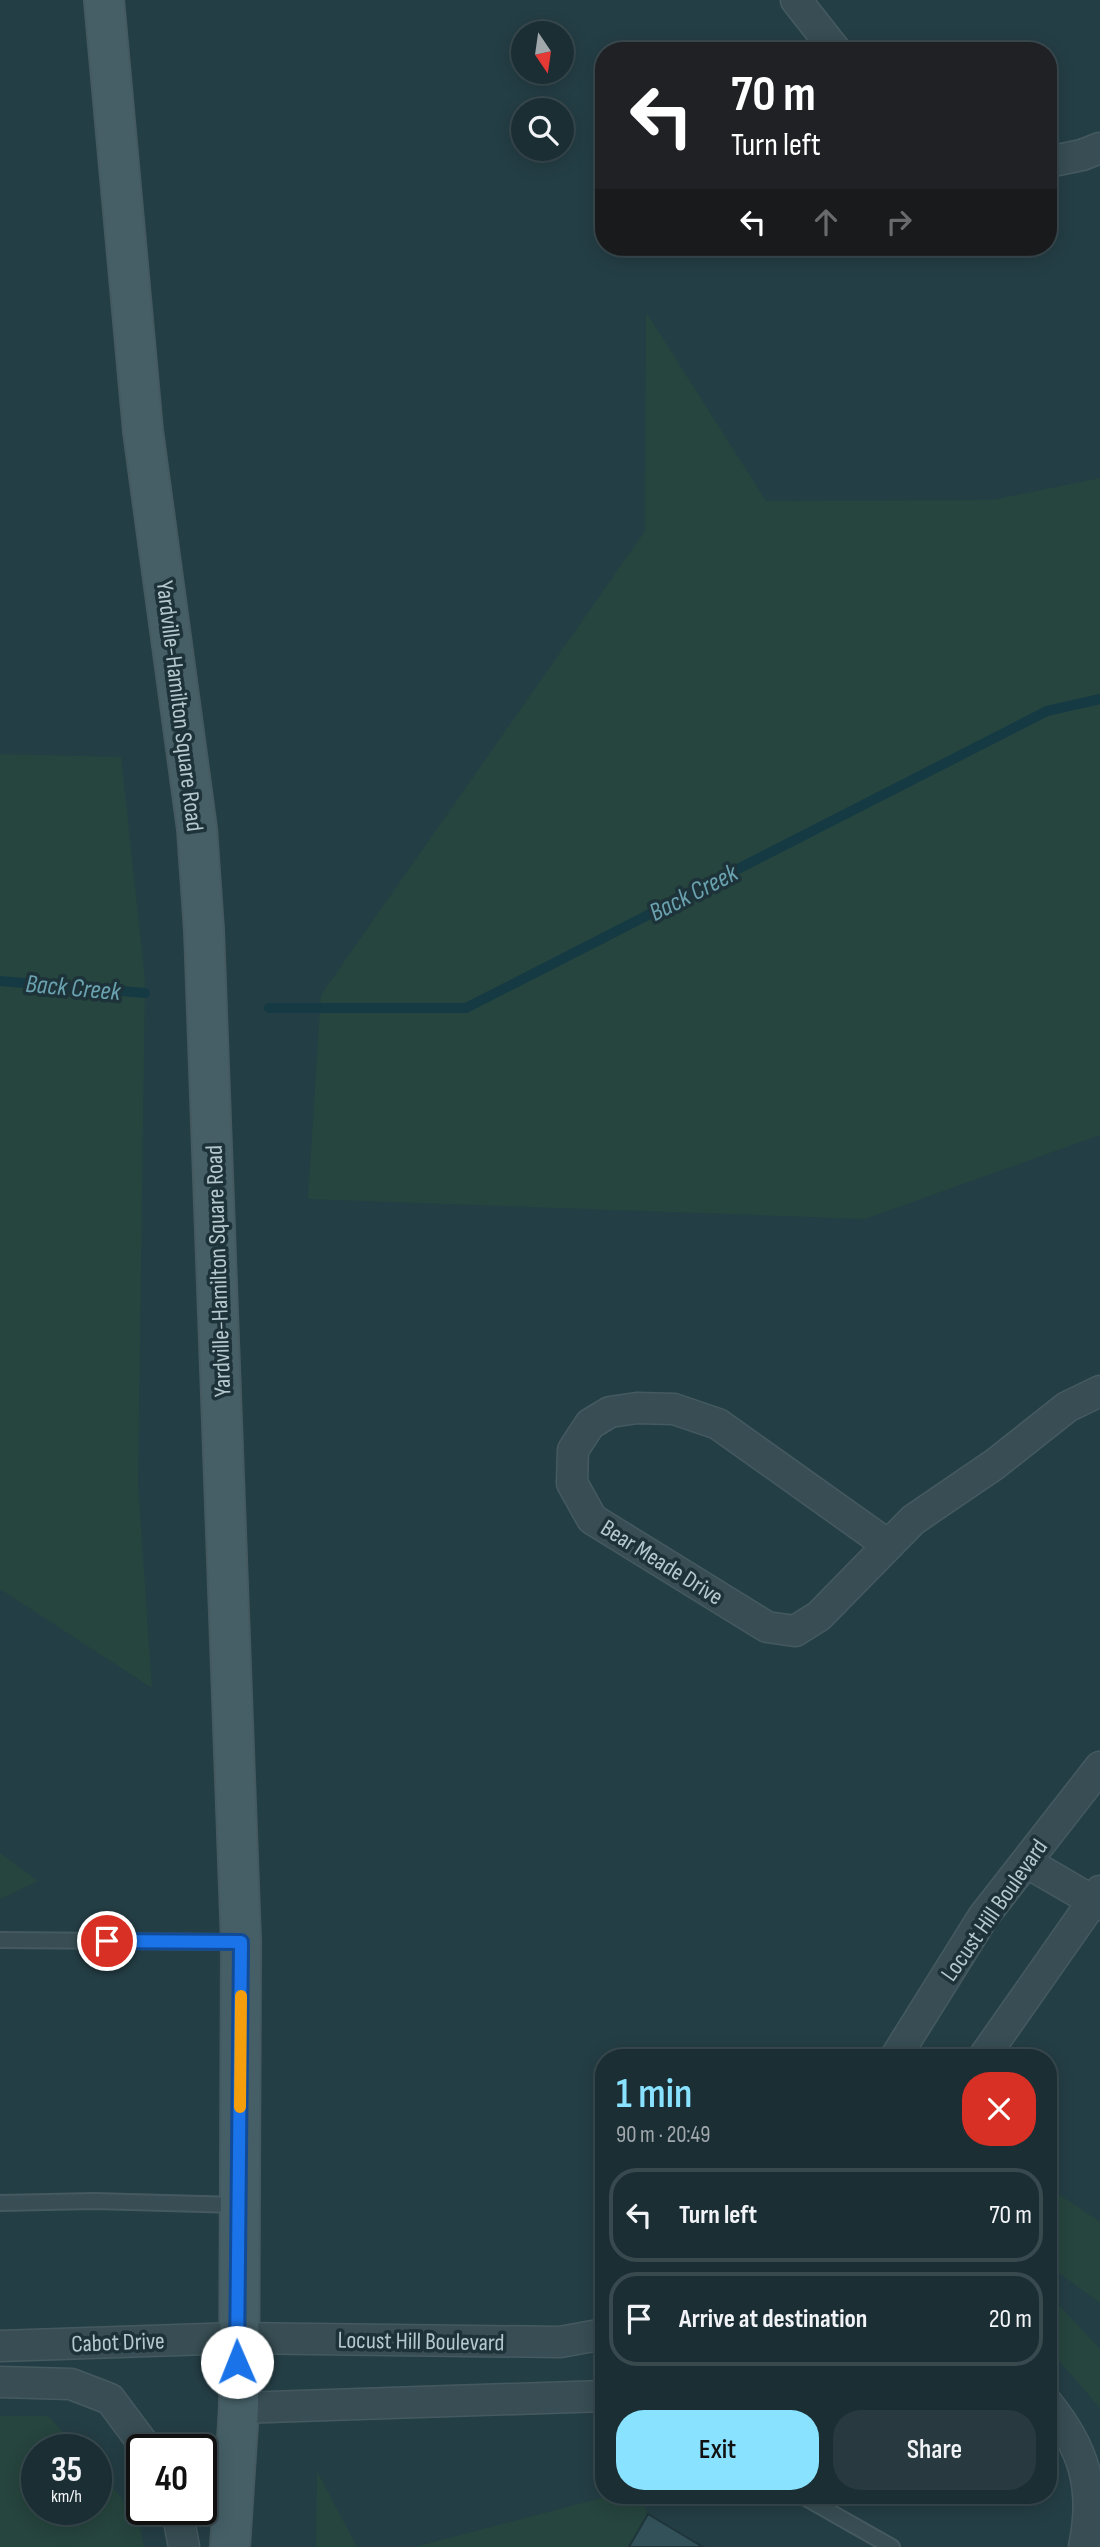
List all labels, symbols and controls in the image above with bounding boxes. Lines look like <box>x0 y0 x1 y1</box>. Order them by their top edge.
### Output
north arrow <box>511 21 574 84</box>
map controls <box>511 21 574 161</box>
text: 70 m <box>731 66 816 125</box>
icon: left <box>616 70 707 161</box>
button: search <box>511 98 574 161</box>
text: Turn left <box>731 126 821 165</box>
icon: left <box>734 203 772 241</box>
icon: ahead <box>807 203 845 241</box>
icon: right <box>880 203 918 241</box>
street label: Yardville-Hamilton Square Road <box>150 579 209 833</box>
water label: Back Creek <box>644 857 744 929</box>
water label: Back Creek <box>24 969 123 1008</box>
street label: Yardville-Hamilton Square Road <box>200 1144 237 1398</box>
street label: Bear Meade Drive <box>595 1513 728 1611</box>
street label: Locust Hill Boulevard <box>935 1834 1054 1987</box>
pin <box>77 1911 137 1971</box>
icon: arrive <box>88 1922 126 1960</box>
text: 1 min <box>616 2069 692 2120</box>
button: close <box>962 2072 1036 2146</box>
text: 90 m · 20:49 <box>616 2121 710 2149</box>
icon: left <box>620 2196 658 2234</box>
text: Turn left <box>679 2200 757 2231</box>
text: 70 m <box>989 2200 1032 2231</box>
icon: arrive <box>620 2300 658 2338</box>
text: Arrive at destination <box>679 2304 867 2335</box>
text: 20 m <box>989 2304 1032 2335</box>
position arrow <box>200 2325 274 2399</box>
street label: Cabot Drive <box>71 2326 165 2359</box>
street label: Locust Hill Boulevard <box>337 2326 505 2357</box>
button: Exit <box>616 2410 819 2490</box>
button: Share <box>833 2410 1036 2490</box>
speed limit sign: 40 <box>126 2434 217 2525</box>
text: 35 <box>51 2449 82 2492</box>
text: km/h <box>51 2486 82 2507</box>

